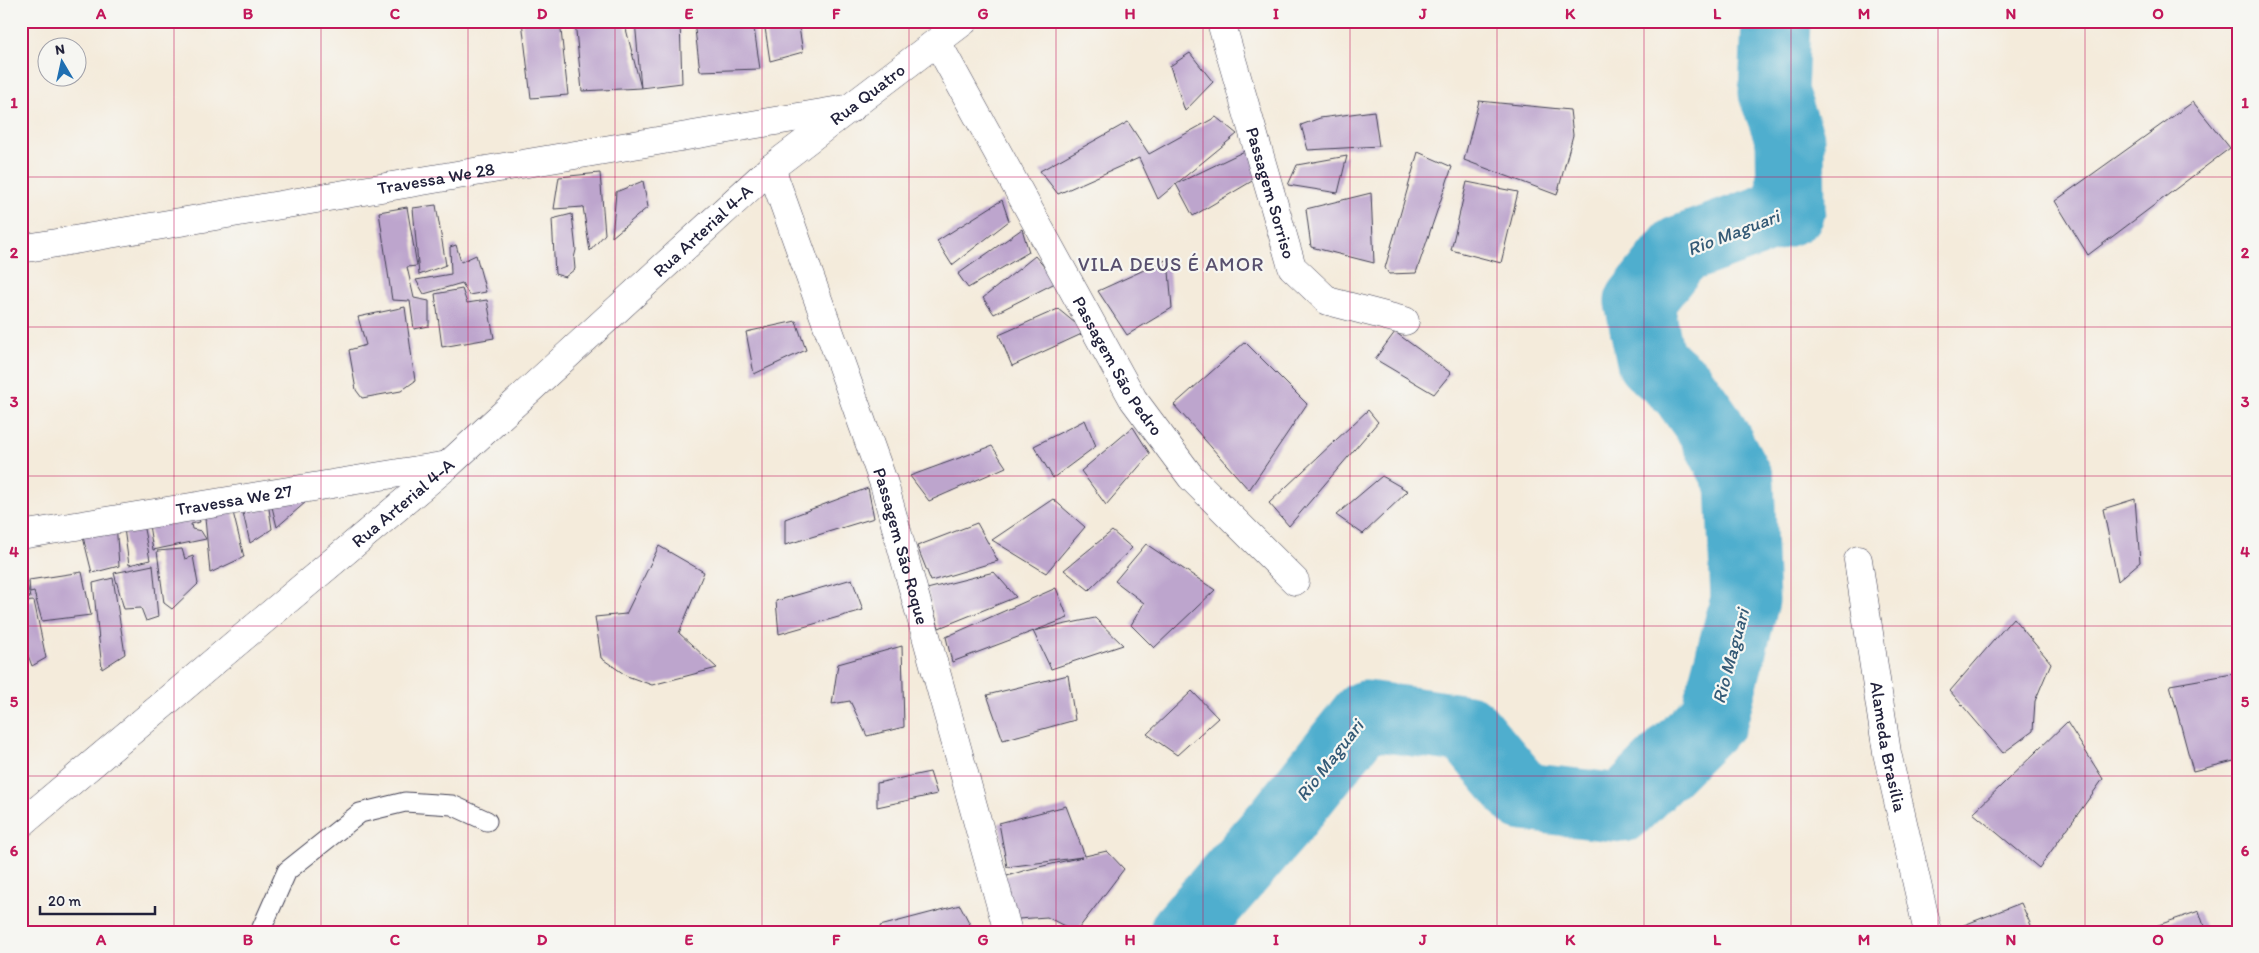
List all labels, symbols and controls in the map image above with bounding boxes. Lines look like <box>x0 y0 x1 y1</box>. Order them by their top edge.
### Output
text: A <box>95 4 107 23</box>
text: B <box>243 4 254 23</box>
text: C <box>390 4 401 23</box>
text: D <box>537 4 548 23</box>
text: E <box>685 4 694 23</box>
text: F <box>832 4 841 23</box>
text: G <box>977 4 989 23</box>
text: H <box>1124 4 1136 23</box>
text: I <box>1273 4 1279 23</box>
text: J <box>1418 4 1427 23</box>
text: K <box>1565 4 1576 23</box>
text: L <box>1713 4 1722 23</box>
text: M <box>1858 4 1870 23</box>
text: N <box>2006 4 2016 23</box>
text: O <box>2152 4 2164 23</box>
north arrow <box>38 38 88 88</box>
text: N <box>54 41 66 59</box>
street label: Rua Quatro <box>826 59 910 130</box>
text: 1 <box>10 93 18 112</box>
text: 1 <box>2241 93 2249 112</box>
street label: Passagem Sorriso <box>1241 125 1300 261</box>
street label: Travessa We 28 <box>376 158 496 199</box>
street label: Rua Arterial 4-A <box>649 179 757 282</box>
water label: Rio Maguari <box>1684 204 1785 261</box>
text: 2 <box>10 243 19 262</box>
text: 2 <box>2241 243 2250 262</box>
district label: VILA DEUS É AMOR <box>1078 252 1264 276</box>
street label: Passagem São Pedro <box>1068 292 1168 440</box>
text: 3 <box>10 392 19 411</box>
text: 3 <box>2241 392 2250 411</box>
street label: Rua Arterial 4-A <box>347 453 459 552</box>
street label: Passagem São Roque <box>868 465 933 627</box>
street label: Travessa We 27 <box>174 480 294 520</box>
text: 4 <box>9 542 19 561</box>
text: 4 <box>2240 542 2250 561</box>
water label: Rio Maguari <box>1707 604 1755 706</box>
street label: Alameda Brasília <box>1865 680 1911 815</box>
text: 5 <box>10 692 19 711</box>
text: 5 <box>2241 692 2250 711</box>
water label: Rio Maguari <box>1290 713 1370 806</box>
text: 6 <box>10 841 19 860</box>
text: 6 <box>2241 841 2250 860</box>
scale bar <box>40 883 155 915</box>
text: 20 m <box>48 892 82 910</box>
text: A <box>95 930 107 949</box>
text: B <box>243 930 254 949</box>
text: C <box>390 930 401 949</box>
text: D <box>537 930 548 949</box>
text: E <box>685 930 694 949</box>
text: F <box>832 930 841 949</box>
text: G <box>977 930 989 949</box>
text: H <box>1124 930 1136 949</box>
text: I <box>1273 930 1279 949</box>
text: J <box>1418 930 1427 949</box>
text: K <box>1565 930 1576 949</box>
text: L <box>1713 930 1722 949</box>
text: M <box>1858 930 1870 949</box>
text: N <box>2006 930 2016 949</box>
text: O <box>2152 930 2164 949</box>

